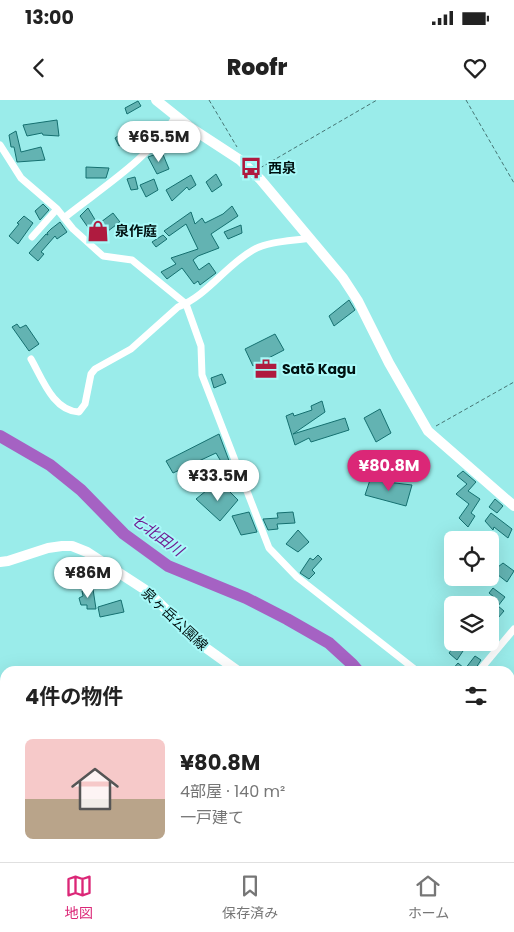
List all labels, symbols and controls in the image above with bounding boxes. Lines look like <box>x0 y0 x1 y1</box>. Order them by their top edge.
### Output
text: 13:00 <box>25 4 74 31</box>
text: Roofr <box>227 52 287 83</box>
icon: back <box>25 54 53 82</box>
icon: heart <box>461 54 489 82</box>
pin: ¥65.5M <box>118 120 200 163</box>
text: ¥65.5M <box>129 125 189 148</box>
bus stop icon: 西泉 <box>238 155 264 181</box>
place label: 西泉 <box>268 158 296 178</box>
shop icon: 泉作庭 <box>85 218 111 244</box>
place label: 泉作庭 <box>115 221 157 241</box>
office icon: Satō Kagu <box>253 356 279 382</box>
place label: Satō Kagu <box>282 359 356 379</box>
pin: ¥80.8M <box>348 450 430 492</box>
text: ¥80.8M <box>358 454 420 477</box>
pin: ¥33.5M <box>177 460 259 502</box>
text: ¥33.5M <box>188 464 248 487</box>
water label: 七北田川 <box>127 508 189 562</box>
map controls <box>444 531 499 651</box>
button: locate <box>444 531 499 586</box>
pin: ¥86M <box>58 556 118 599</box>
text: ¥86M <box>65 561 111 584</box>
street label: 泉ヶ岳公園線 <box>137 583 213 655</box>
button: layers <box>444 596 499 651</box>
text: 4件の物件 <box>25 682 123 711</box>
icon: filters <box>462 682 490 710</box>
text: ¥80.8M <box>180 748 260 777</box>
icon: home <box>65 759 125 819</box>
text: 4部屋 · 140 m² <box>180 780 285 803</box>
text: 一戸建て <box>180 806 244 829</box>
tab: 地図 <box>65 872 93 924</box>
tab: 保存済み <box>222 872 278 924</box>
tab: ホーム <box>408 872 449 924</box>

